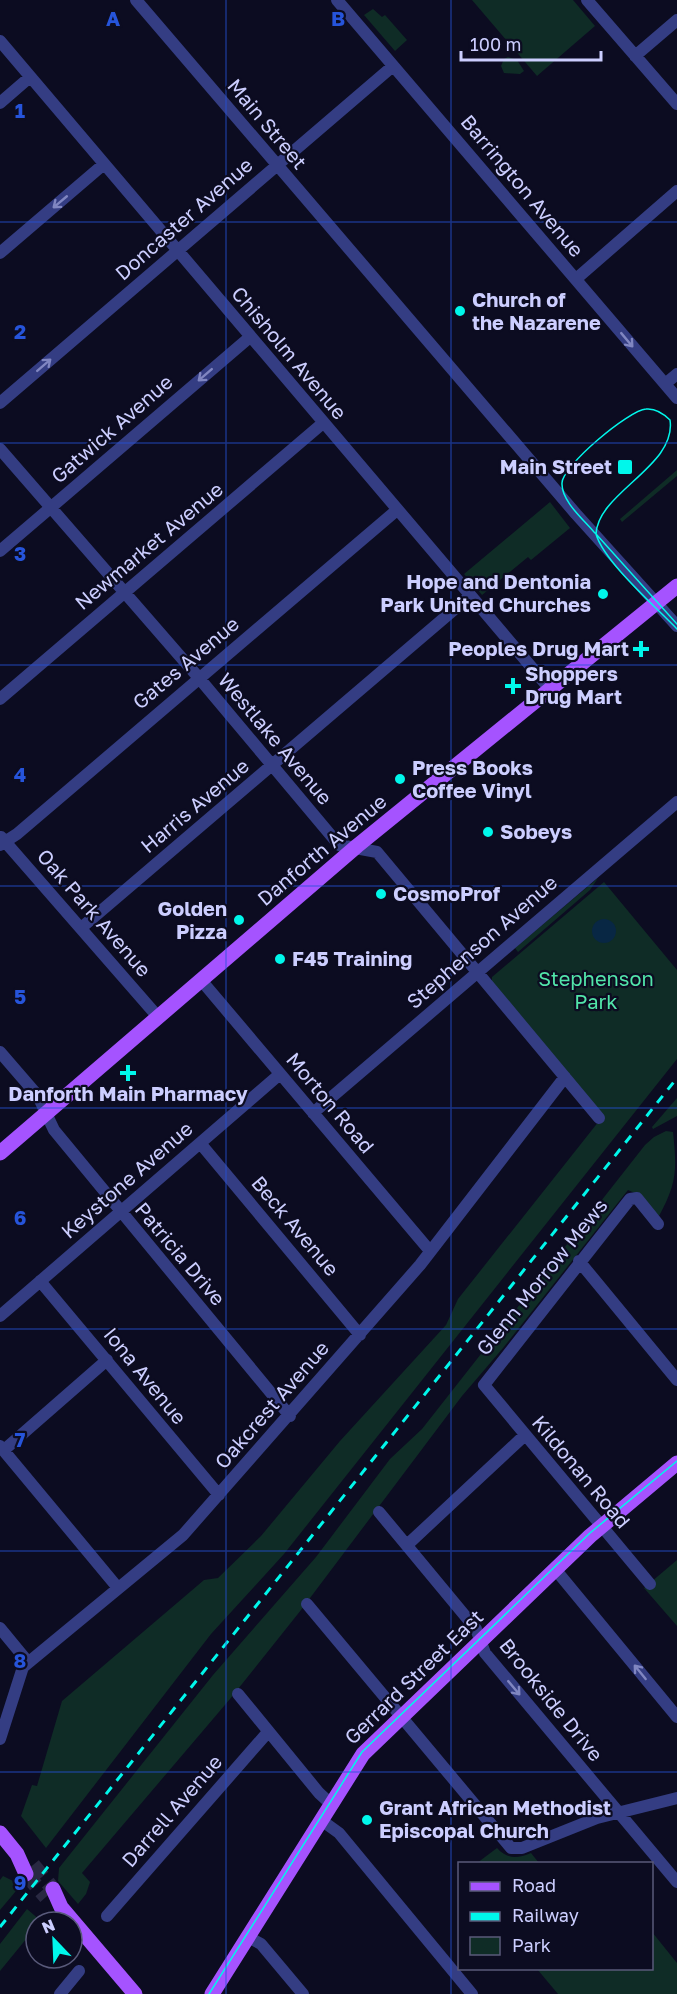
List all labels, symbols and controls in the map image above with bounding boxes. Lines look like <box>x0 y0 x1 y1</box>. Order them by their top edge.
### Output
text: A <box>106 6 120 30</box>
text: B <box>331 6 345 30</box>
scale bar <box>461 24 600 62</box>
text: 100 m <box>470 33 521 55</box>
street label: Main Street <box>223 73 312 173</box>
text: 1 <box>15 98 25 122</box>
street label: Barrington Avenue <box>456 109 589 261</box>
street label: Doncaster Avenue <box>110 152 257 284</box>
one-way arrow <box>53 195 68 209</box>
street label: Chisholm Avenue <box>227 281 352 424</box>
place label: Church of the Nazarene <box>472 287 601 334</box>
marker: Church of the Nazarene <box>453 304 467 318</box>
text: 2 <box>14 319 26 343</box>
one-way arrow <box>621 332 634 348</box>
one-way arrow <box>36 358 51 372</box>
one-way arrow <box>198 368 213 382</box>
street label: Gatwick Avenue <box>46 369 177 487</box>
place label: Main Street <box>500 454 612 478</box>
marker: Main Street <box>616 458 634 476</box>
street label: Newmarket Avenue <box>70 476 227 614</box>
text: 3 <box>14 541 26 565</box>
place label: Hope and Dentonia Park United Churches <box>380 569 591 616</box>
marker: Hope and Dentonia Park United Churches <box>596 587 610 601</box>
street label: Gates Avenue <box>127 611 243 714</box>
place label: Peoples Drug Mart <box>448 636 629 660</box>
marker: Peoples Drug Mart <box>634 642 648 656</box>
place label: Shoppers Drug Mart <box>525 661 622 708</box>
street label: Westlake Avenue <box>214 668 338 809</box>
marker: Shoppers Drug Mart <box>506 679 520 693</box>
street label: Harris Avenue <box>135 753 253 857</box>
place label: Press Books Coffee Vinyl <box>412 755 533 802</box>
text: 4 <box>14 762 26 786</box>
marker: Press Books Coffee Vinyl <box>393 772 407 786</box>
street label: Danforth Avenue <box>252 788 391 910</box>
place label: Sobeys <box>500 819 572 843</box>
marker: Sobeys <box>481 825 495 839</box>
street label: Oak Park Avenue <box>33 844 157 981</box>
street label: Stephenson Avenue <box>401 870 561 1013</box>
place label: CosmoProf <box>393 881 501 905</box>
marker: CosmoProf <box>374 887 388 901</box>
place label: Golden Pizza <box>158 896 227 943</box>
marker: Golden Pizza <box>232 913 246 927</box>
place label: F45 Training <box>292 946 412 970</box>
marker: F45 Training <box>273 952 287 966</box>
park label: Stephenson Park <box>538 966 654 1013</box>
text: 5 <box>14 984 26 1008</box>
street label: Morton Road <box>282 1047 380 1157</box>
marker: Danforth Main Pharmacy <box>121 1066 135 1080</box>
place label: Danforth Main Pharmacy <box>8 1081 248 1105</box>
street label: Keystone Avenue <box>56 1116 197 1243</box>
street label: Beck Avenue <box>247 1171 344 1280</box>
street label: Glenn Morrow Mews <box>471 1193 612 1359</box>
street label: Patricia Drive <box>131 1197 231 1310</box>
text: 6 <box>14 1205 26 1229</box>
street label: Iona Avenue <box>99 1322 192 1429</box>
street label: Oakcrest Avenue <box>209 1336 333 1473</box>
street label: Kildonan Road <box>528 1410 636 1533</box>
text: 7 <box>15 1427 26 1451</box>
street label: Gerrard Street East <box>339 1604 488 1749</box>
street label: Brookside Drive <box>495 1633 609 1765</box>
text: 8 <box>14 1648 26 1672</box>
one-way arrow <box>633 1664 646 1680</box>
one-way arrow <box>507 1680 521 1695</box>
street label: Darrell Avenue <box>116 1749 226 1871</box>
place label: Grant African Methodist Episcopal Church <box>379 1795 611 1842</box>
marker: Grant African Methodist Episcopal Church <box>360 1813 374 1827</box>
legend <box>458 1862 653 1970</box>
text: 9 <box>14 1870 26 1894</box>
text: Road <box>512 1874 556 1896</box>
text: Railway <box>512 1904 579 1926</box>
north arrow <box>24 1910 84 1970</box>
text: N <box>39 1915 58 1938</box>
text: Park <box>512 1934 551 1956</box>

